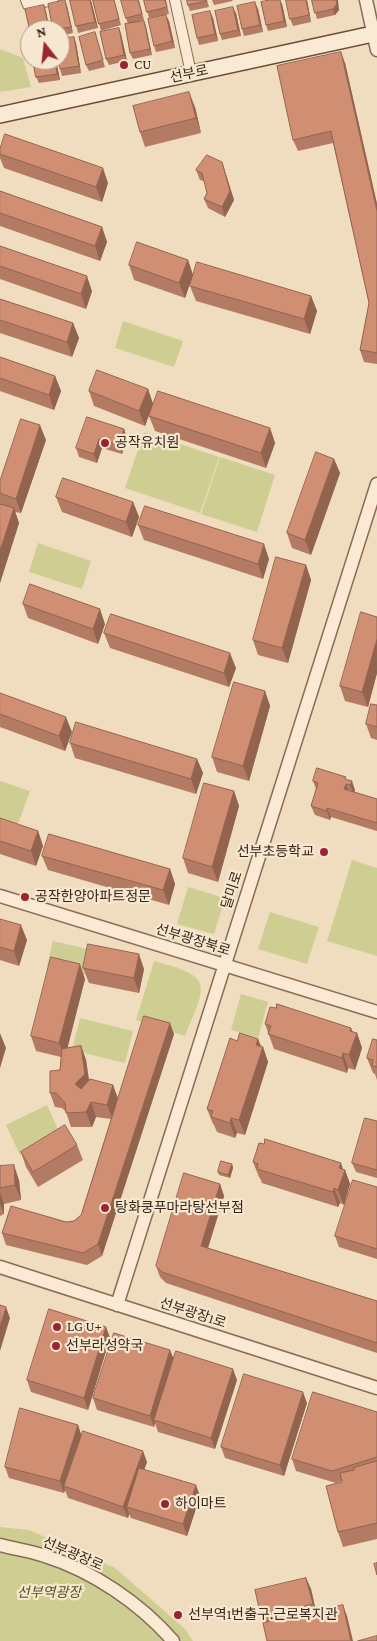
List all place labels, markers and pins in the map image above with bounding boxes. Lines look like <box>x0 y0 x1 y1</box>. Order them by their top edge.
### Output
place label: CU <box>134 57 151 73</box>
marker: CU <box>118 59 130 71</box>
place label: 공작유치원 <box>115 435 179 451</box>
marker: 공작유치원 <box>99 437 111 449</box>
place label: 선부초등학교 <box>237 844 314 860</box>
marker: 선부초등학교 <box>318 846 330 858</box>
place label: 공작한양아파트정문 <box>35 889 151 905</box>
marker: 공작한양아파트정문 <box>19 891 31 903</box>
place label: 탕화쿵푸마라탕선부점 <box>115 1200 244 1216</box>
marker: 탕화쿵푸마라탕선부점 <box>99 1202 111 1214</box>
place label: LG U+ <box>67 1319 102 1335</box>
marker: LG U+ <box>51 1321 63 1333</box>
place label: 선부라성약국 <box>66 1338 143 1354</box>
marker: 선부라성약국 <box>50 1340 62 1352</box>
place label: 하이마트 <box>175 1496 227 1512</box>
marker: 하이마트 <box>159 1498 171 1510</box>
place label: 선부역1번출구.근로복지관 <box>188 1607 338 1623</box>
marker: 선부역1번출구.근로복지관 <box>172 1609 184 1621</box>

